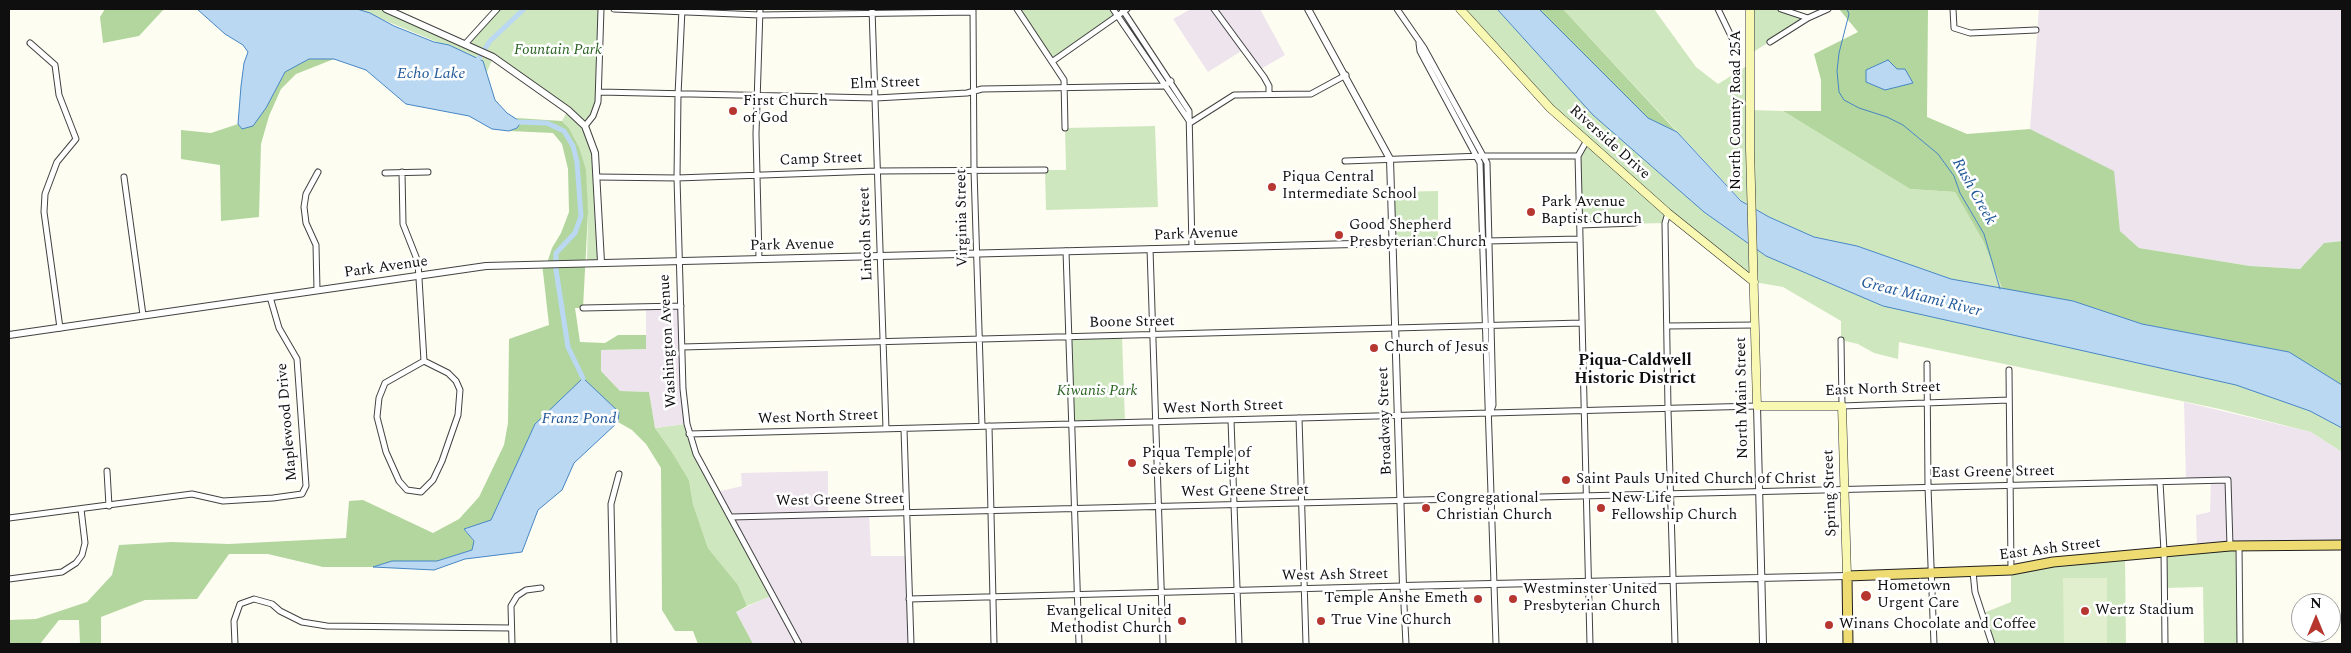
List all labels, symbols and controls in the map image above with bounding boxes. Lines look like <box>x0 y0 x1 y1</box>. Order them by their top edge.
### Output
street label: North County Road 25A <box>1728 30 1746 190</box>
park label: Fountain Park <box>514 42 602 60</box>
water label: Echo Lake <box>397 65 465 85</box>
street label: Elm Street <box>850 74 920 94</box>
place label: First Church of God <box>743 93 828 128</box>
street label: Riverside Drive <box>1565 102 1653 184</box>
marker: First Church of God <box>727 105 739 117</box>
street label: Camp Street <box>779 150 863 170</box>
water label: Rush Creek <box>1947 155 1999 229</box>
street label: Virginia Street <box>953 169 973 267</box>
place label: Piqua Central Intermediate School <box>1282 169 1417 204</box>
marker: Piqua Central Intermediate School <box>1266 181 1278 193</box>
street label: Lincoln Street <box>856 186 878 282</box>
place label: Park Avenue Baptist Church <box>1541 194 1642 229</box>
marker: Park Avenue Baptist Church <box>1525 206 1537 218</box>
place label: Good Shepherd Presbyterian Church <box>1349 217 1487 252</box>
street label: Park Avenue <box>1154 225 1238 245</box>
marker: Good Shepherd Presbyterian Church <box>1333 229 1345 241</box>
street label: Park Avenue <box>750 236 834 256</box>
street label: Park Avenue <box>343 253 429 283</box>
street label: Washington Avenue <box>657 274 681 408</box>
water label: Great Miami River <box>1859 274 1983 322</box>
street label: Boone Street <box>1089 313 1175 333</box>
street label: North Main Street <box>1733 337 1753 459</box>
place label: Church of Jesus <box>1384 339 1489 357</box>
marker: Church of Jesus <box>1368 342 1380 354</box>
district label: Piqua-Caldwell Historic District <box>1574 352 1696 390</box>
street label: Maplewood Drive <box>274 362 302 482</box>
street label: Broadway Street <box>1375 366 1397 476</box>
street label: East North Street <box>1825 379 1941 401</box>
park label: Kiwanis Park <box>1056 383 1138 401</box>
street label: West North Street <box>1163 397 1283 419</box>
street label: West North Street <box>758 407 878 429</box>
water label: Franz Pond <box>542 410 616 430</box>
place label: Piqua Temple of Seekers of Light <box>1142 445 1251 480</box>
street label: Spring Street <box>1820 449 1842 537</box>
marker: Piqua Temple of Seekers of Light <box>1126 457 1138 469</box>
street label: East Greene Street <box>1931 463 2055 483</box>
place label: Saint Pauls United Church of Christ <box>1576 471 1816 489</box>
marker: Saint Pauls United Church of Christ <box>1560 474 1572 486</box>
street label: West Greene Street <box>1181 482 1309 502</box>
place label: Congregational Christian Church <box>1436 490 1552 525</box>
place label: New Life Fellowship Church <box>1611 490 1737 525</box>
street label: West Greene Street <box>776 491 904 511</box>
marker: Congregational Christian Church <box>1420 502 1432 514</box>
marker: New Life Fellowship Church <box>1595 502 1607 514</box>
street label: East Ash Street <box>1998 535 2102 565</box>
street label: West Ash Street <box>1282 566 1388 586</box>
place label: Hometown Urgent Care <box>1877 578 1959 613</box>
place label: Westminster United Presbyterian Church <box>1523 581 1661 616</box>
marker: Hometown Urgent Care <box>1859 589 1873 603</box>
place label: Temple Anshe Emeth <box>1324 590 1468 608</box>
marker: Temple Anshe Emeth <box>1472 593 1484 605</box>
marker: Westminster United Presbyterian Church <box>1507 593 1519 605</box>
north arrow <box>2291 593 2341 643</box>
text: N <box>2310 593 2322 614</box>
place label: Wertz Stadium <box>2095 602 2194 620</box>
place label: Evangelical United Methodist Church <box>1046 603 1172 638</box>
marker: Wertz Stadium <box>2079 605 2091 617</box>
place label: True Vine Church <box>1331 612 1451 630</box>
marker: Evangelical United Methodist Church <box>1176 615 1188 627</box>
marker: True Vine Church <box>1315 615 1327 627</box>
place label: Winans Chocolate and Coffee <box>1839 616 2036 634</box>
marker: Winans Chocolate and Coffee <box>1823 619 1835 631</box>

